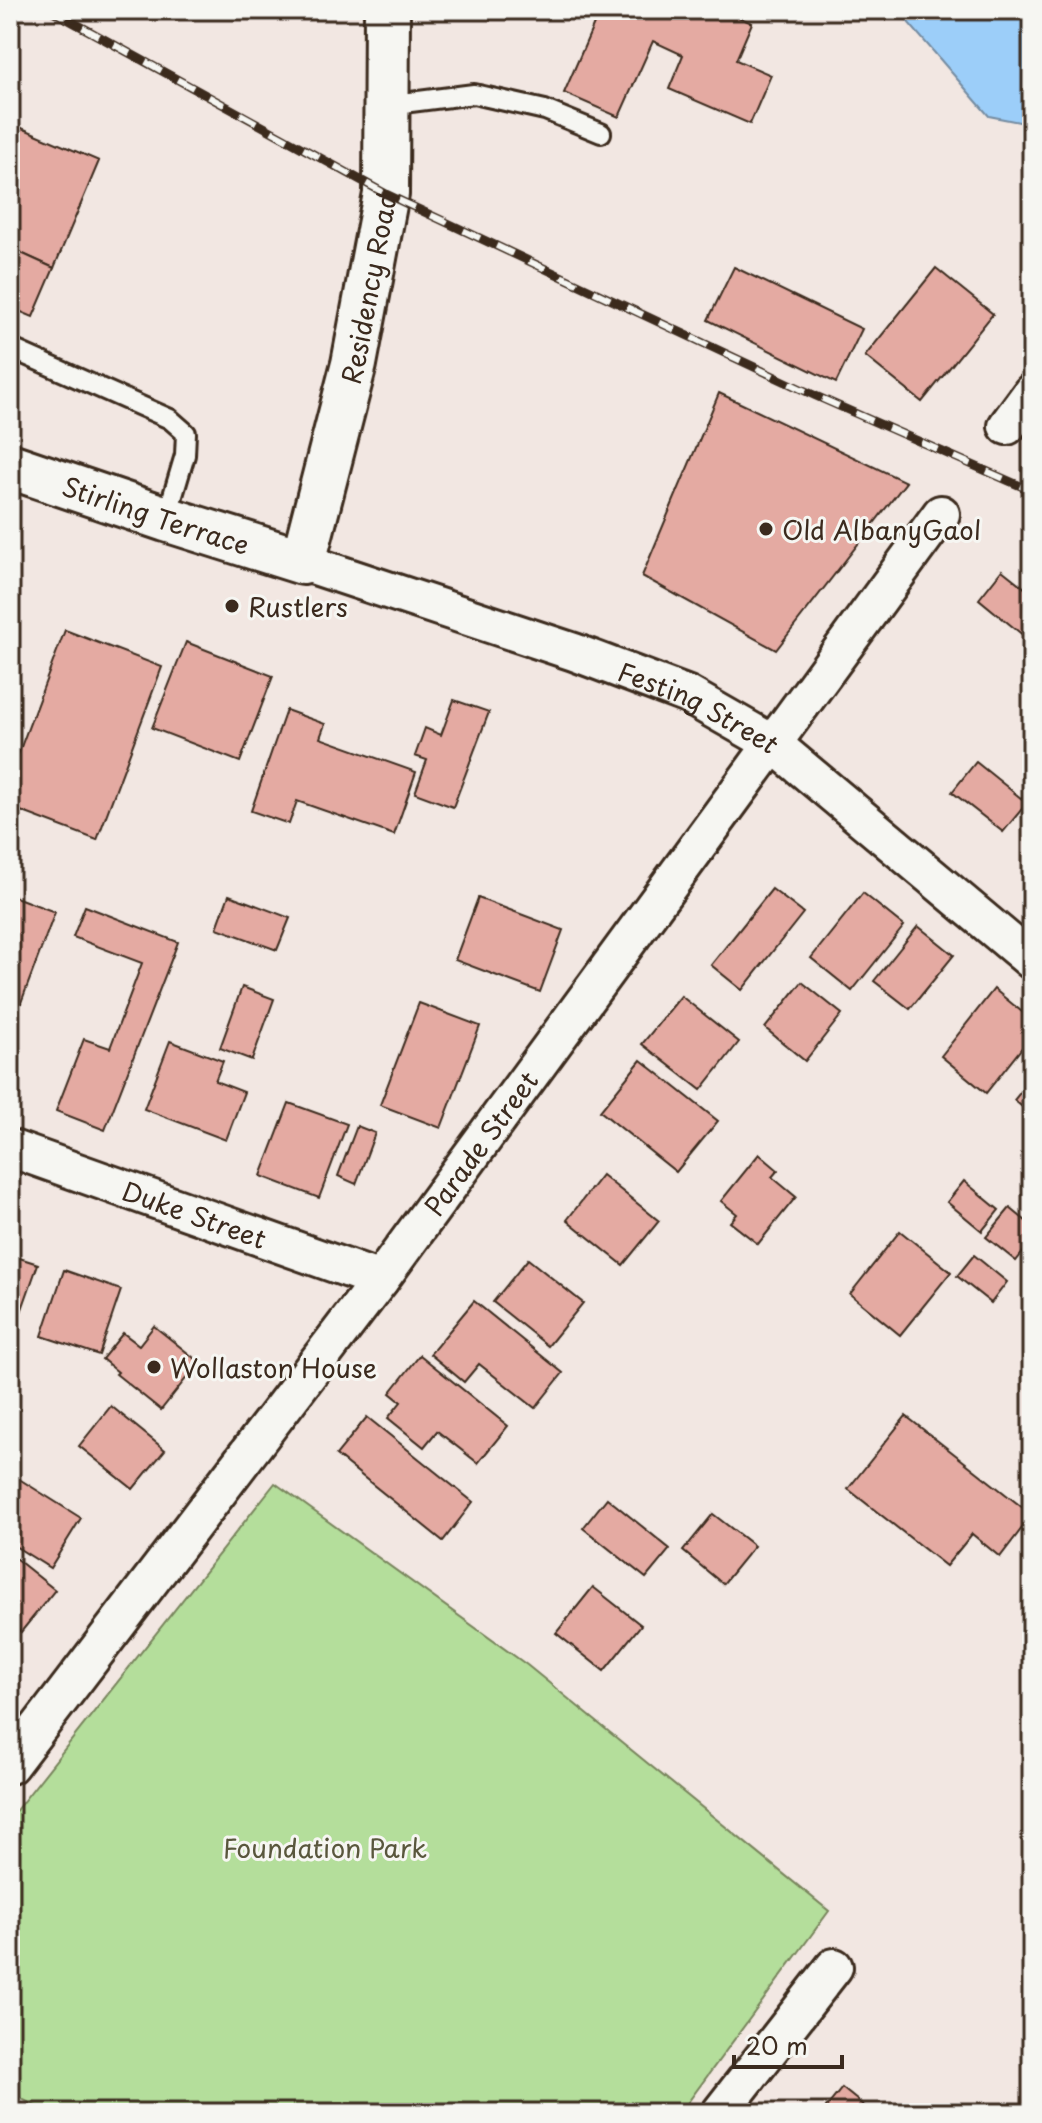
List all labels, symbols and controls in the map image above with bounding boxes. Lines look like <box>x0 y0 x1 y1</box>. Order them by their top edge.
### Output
street label: Residency Road <box>330 189 405 388</box>
street label: Stirling Terrace <box>57 466 255 564</box>
place label: Old AlbanyGaol <box>782 510 981 549</box>
marker: Old AlbanyGaol <box>757 520 775 538</box>
place label: Rustlers <box>248 587 348 626</box>
marker: Rustlers <box>223 597 241 615</box>
street label: Festing Street <box>613 651 789 761</box>
street label: Parade Street <box>414 1062 547 1223</box>
street label: Duke Street <box>117 1170 272 1257</box>
place label: Wollaston House <box>170 1348 377 1387</box>
marker: Wollaston House <box>145 1358 163 1376</box>
park label: Foundation Park <box>223 1828 427 1867</box>
scale bar <box>734 2019 842 2069</box>
text: 20 m <box>746 2027 808 2063</box>

